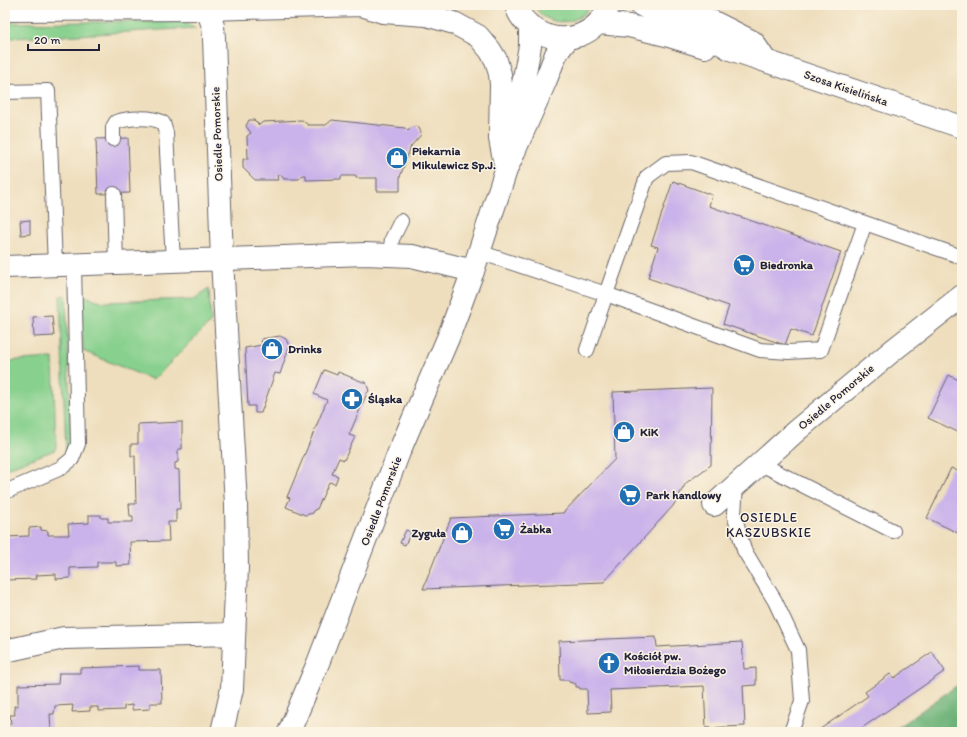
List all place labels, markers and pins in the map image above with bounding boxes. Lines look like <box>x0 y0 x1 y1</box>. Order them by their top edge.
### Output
place label: Piekarnia Mikulewicz Sp.J. <box>412 144 496 173</box>
shop icon: Piekarnia Mikulewicz Sp.J. <box>384 145 410 171</box>
supermarket icon: Biedronka <box>731 252 757 278</box>
place label: Biedronka <box>760 258 814 272</box>
shop icon: Drinks <box>259 336 285 362</box>
place label: Drinks <box>288 342 322 356</box>
pharmacy icon: Śląska <box>339 386 365 412</box>
place label: Śląska <box>368 392 403 407</box>
shop icon: KiK <box>611 419 637 445</box>
place label: KiK <box>640 425 659 439</box>
supermarket icon: Park handlowy <box>617 482 643 508</box>
place label: Park handlowy <box>646 488 721 503</box>
supermarket icon: Żabka <box>491 516 517 542</box>
shop icon: Zyguła <box>449 520 475 546</box>
place label: Żabka <box>520 522 551 536</box>
place label: Zyguła <box>412 526 446 541</box>
place label: Kościół pw. Miłosierdzia Bożego <box>624 649 726 678</box>
church icon: Kościół pw. Miłosierdzia Bożego <box>596 650 622 676</box>

